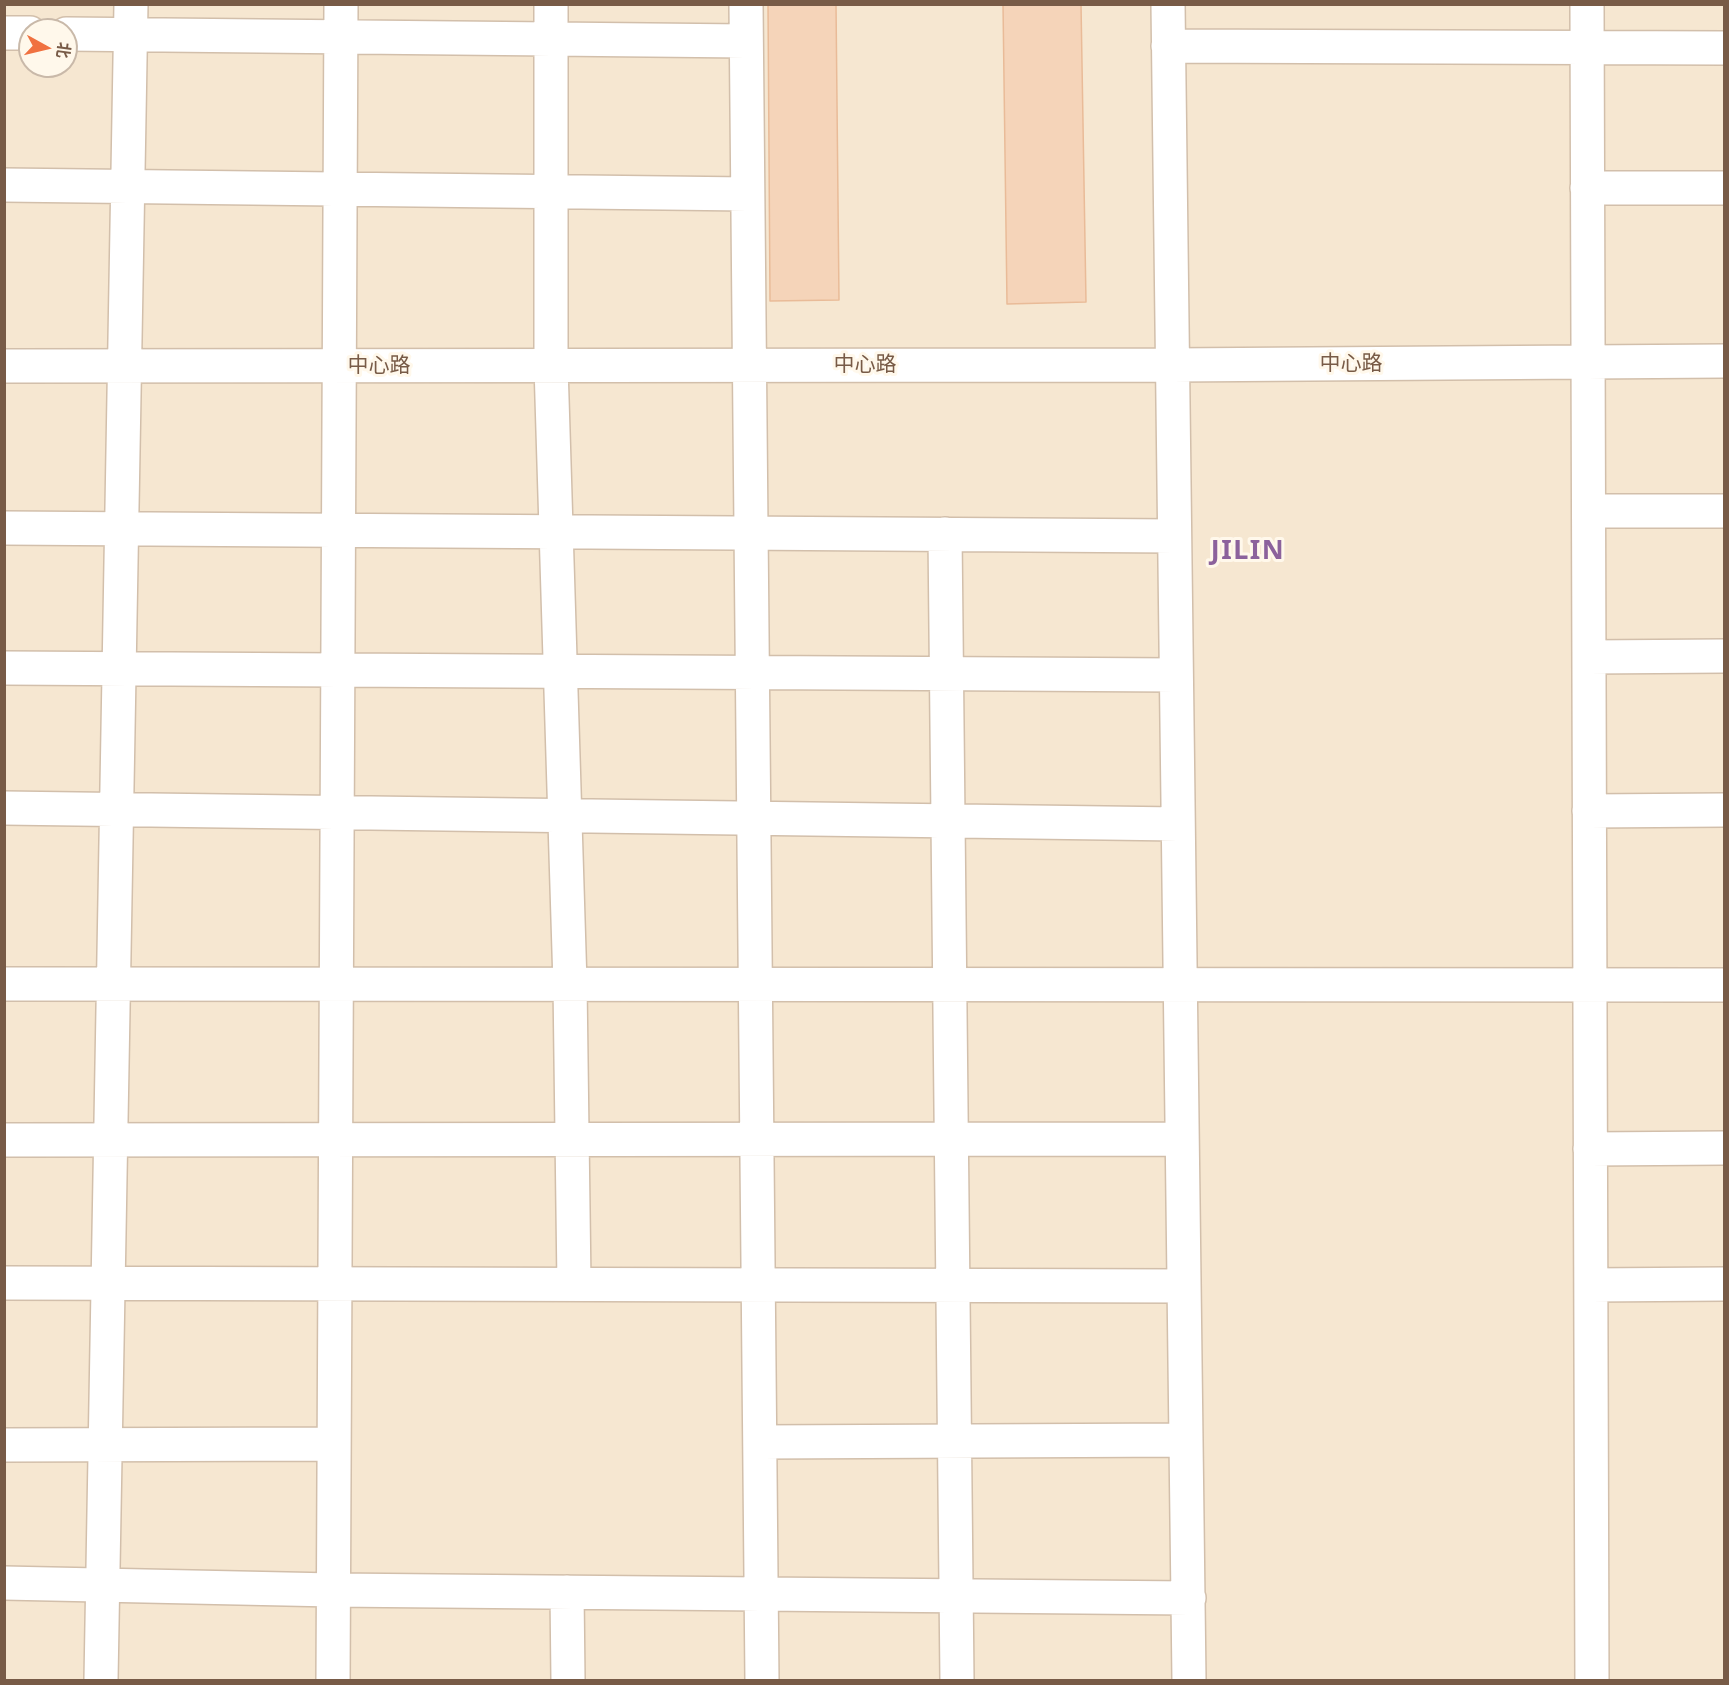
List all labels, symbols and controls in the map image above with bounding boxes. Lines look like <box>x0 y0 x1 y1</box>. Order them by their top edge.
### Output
north arrow <box>18 18 78 78</box>
text: 北 <box>52 41 76 60</box>
street label: 中心路 <box>1320 351 1382 377</box>
street label: 中心路 <box>834 352 896 378</box>
street label: 中心路 <box>348 353 410 379</box>
district label: JILIN <box>1211 535 1285 567</box>

